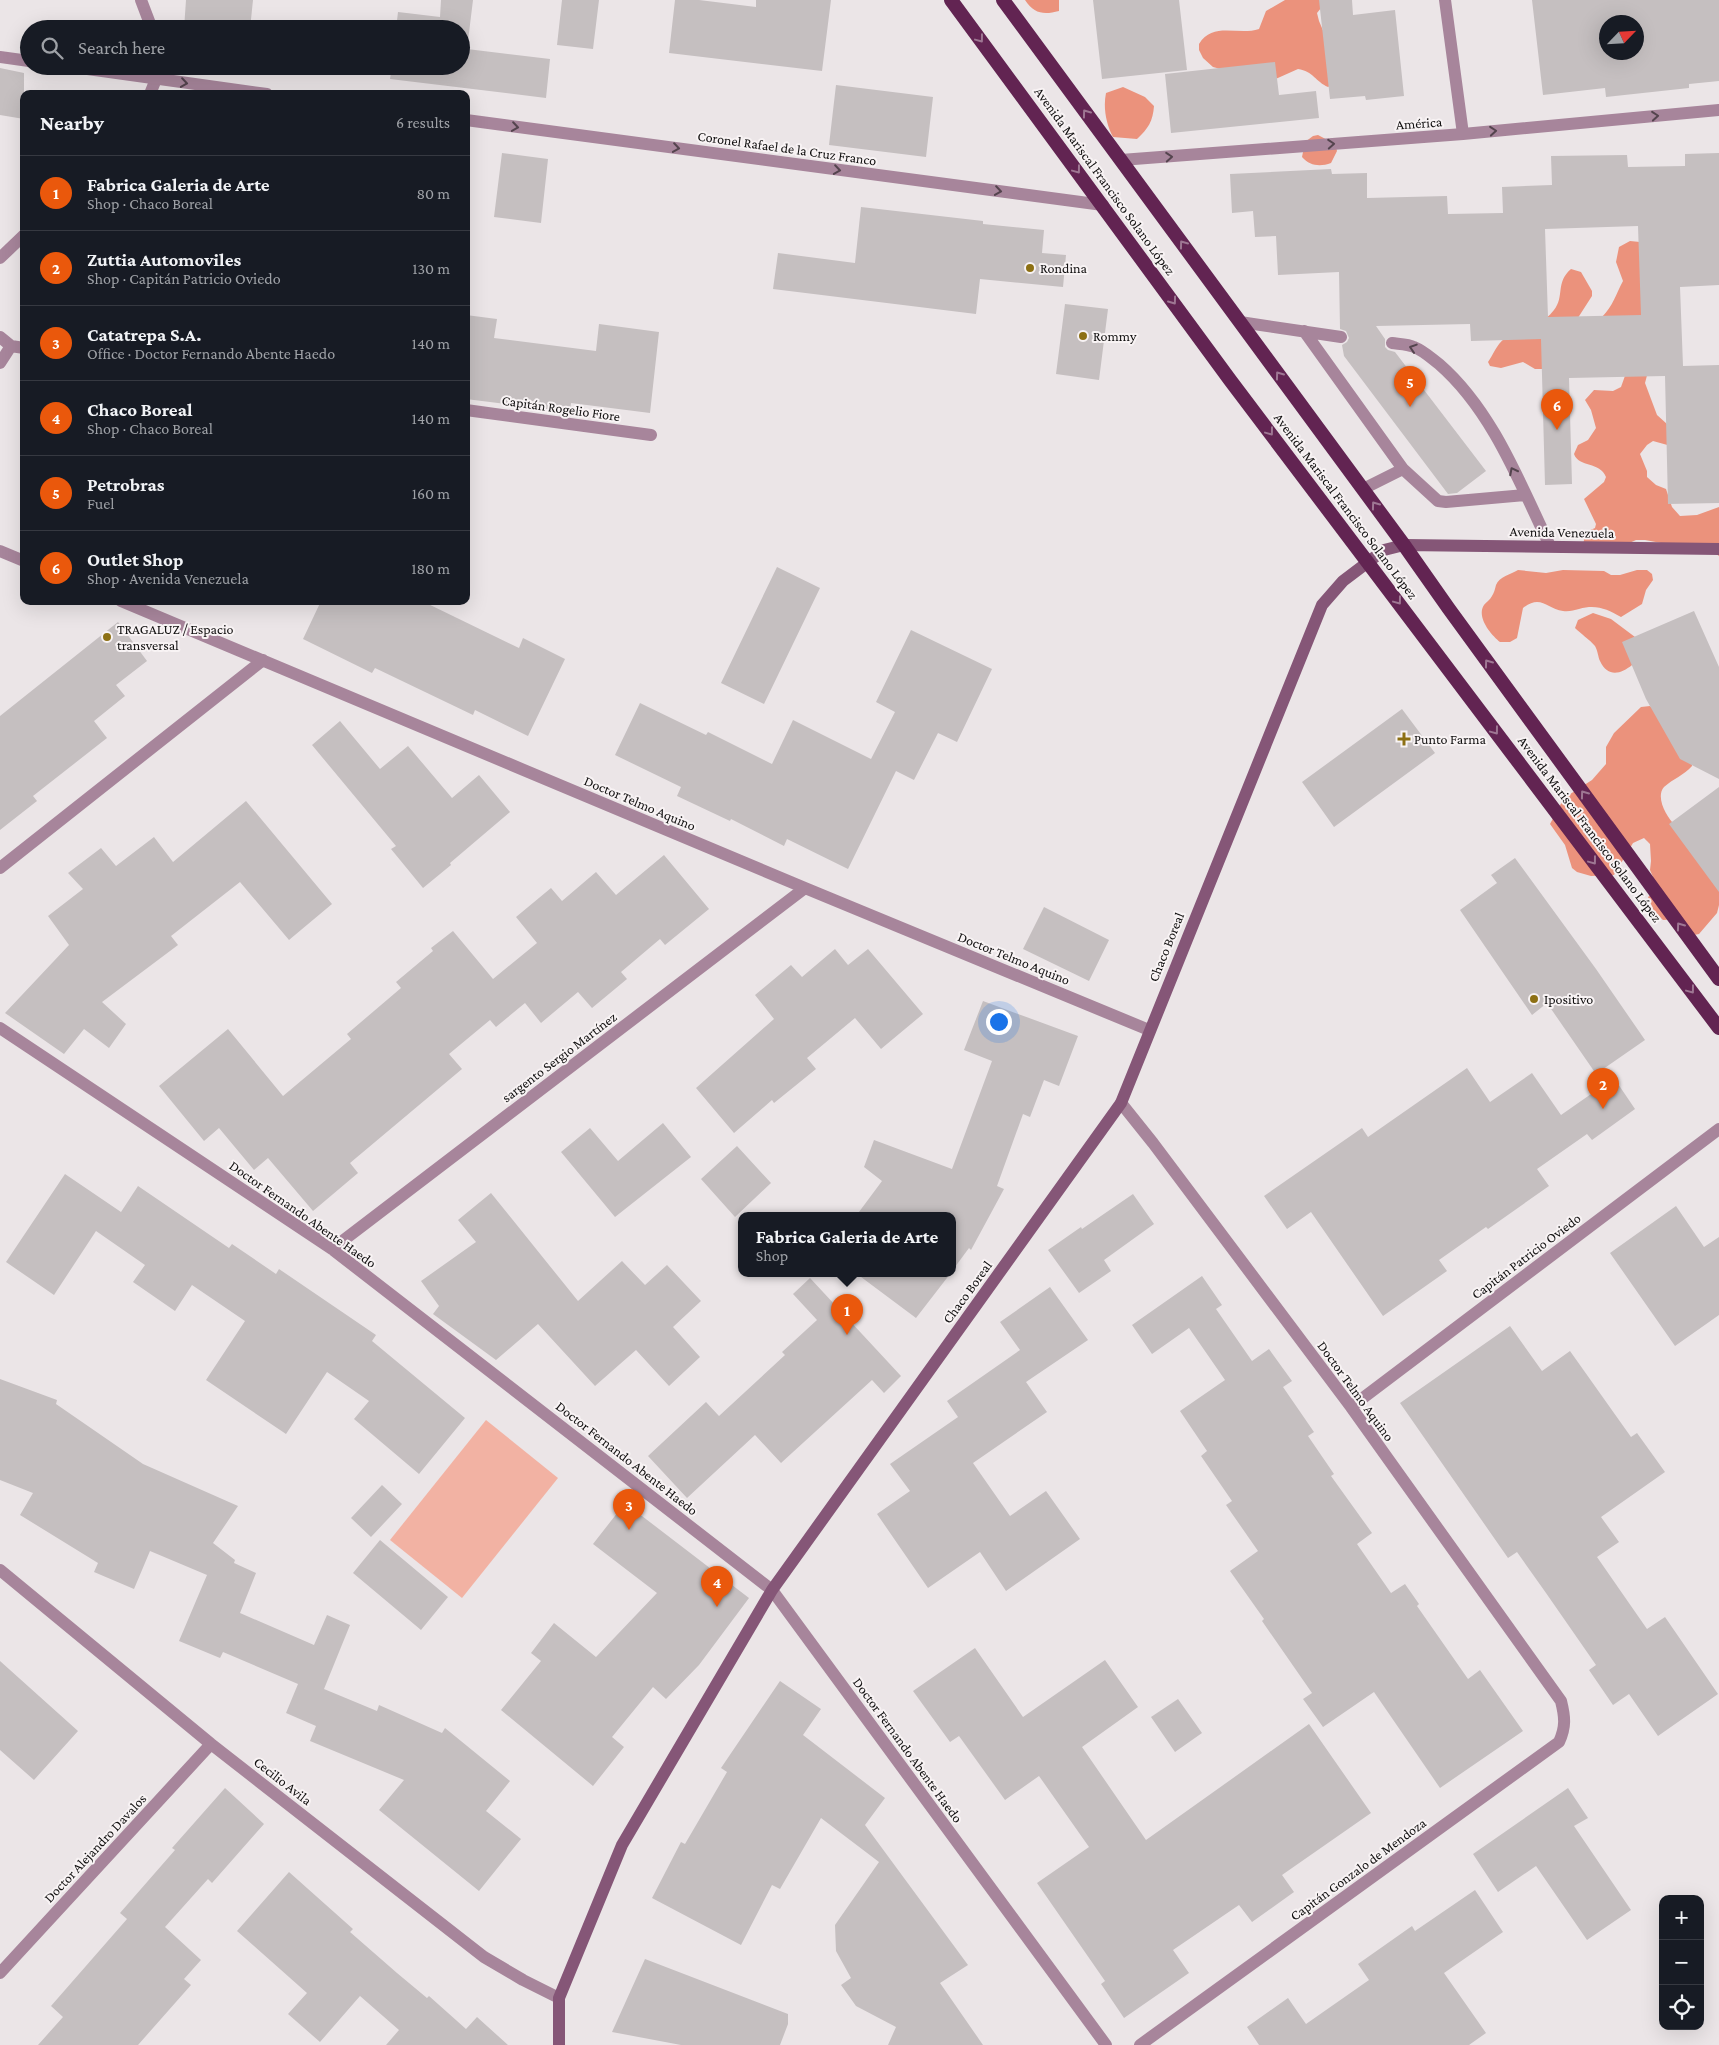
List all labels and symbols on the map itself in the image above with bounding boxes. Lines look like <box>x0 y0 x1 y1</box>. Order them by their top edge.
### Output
north arrow <box>1599 15 1644 60</box>
one-way arrow <box>974 33 983 43</box>
one-way arrow <box>180 77 188 88</box>
street label: Avenida Mariscal Francisco Solano López <box>1031 84 1179 278</box>
one-way arrow <box>1083 109 1092 119</box>
one-way arrow <box>1651 111 1659 122</box>
street label: América <box>1395 113 1443 133</box>
one-way arrow <box>511 121 519 132</box>
one-way arrow <box>1489 126 1497 137</box>
street label: Coronel Rafael de la Cruz Franco <box>697 128 877 168</box>
one-way arrow <box>1327 139 1335 150</box>
one-way arrow <box>672 142 680 153</box>
one-way arrow <box>1165 151 1173 162</box>
one-way arrow <box>832 164 841 174</box>
one-way arrow <box>1071 164 1080 174</box>
one-way arrow <box>994 185 1002 196</box>
one-way arrow <box>1180 241 1188 250</box>
place label: Rondina <box>1040 260 1088 276</box>
marker: Rondina <box>1024 262 1036 274</box>
one-way arrow <box>1167 295 1176 305</box>
place label: Rommy <box>1093 328 1137 344</box>
marker: Rommy <box>1077 330 1089 342</box>
one-way arrow <box>1410 343 1418 353</box>
pin: 5 <box>1394 366 1426 407</box>
one-way arrow <box>1276 371 1285 381</box>
pin: 6 <box>1541 389 1573 430</box>
street label: Capitán Rogelio Fiore <box>501 392 621 424</box>
street label: Avenida Mariscal Francisco Solano López <box>1271 410 1421 602</box>
one-way arrow <box>1264 426 1272 435</box>
one-way arrow <box>1509 467 1519 476</box>
one-way arrow <box>1372 502 1382 511</box>
street label: Avenida Venezuela <box>1510 523 1615 541</box>
one-way arrow <box>1392 595 1400 604</box>
place label: TRAGALUZ / Espacio transversal <box>117 621 234 653</box>
marker: TRAGALUZ / Espacio transversal <box>101 631 113 643</box>
one-way arrow <box>1486 660 1494 669</box>
one-way arrow <box>1490 725 1498 734</box>
place label: Punto Farma <box>1414 731 1486 747</box>
marker: Punto Farma <box>1398 733 1410 745</box>
street label: Avenida Mariscal Francisco Solano López <box>1515 733 1665 925</box>
street label: Doctor Telmo Aquino <box>582 772 698 834</box>
one-way arrow <box>1581 790 1590 800</box>
one-way arrow <box>1587 855 1596 865</box>
street label: Chaco Boreal <box>1145 910 1187 984</box>
one-way arrow <box>1677 922 1686 931</box>
street label: Doctor Telmo Aquino <box>956 928 1072 988</box>
one-way arrow <box>1685 984 1694 994</box>
place label: Ipositivo <box>1544 991 1593 1007</box>
marker: Ipositivo <box>1528 993 1540 1005</box>
street label: sargento Sergio Martínez <box>498 1009 620 1105</box>
your location <box>986 1009 1012 1035</box>
pin: 2 <box>1587 1068 1619 1109</box>
street label: Doctor Fernando Abente Haedo <box>227 1157 380 1271</box>
street label: Capitán Patricio Oviedo <box>1468 1210 1584 1302</box>
street label: Chaco Boreal <box>939 1257 995 1326</box>
pin: 1 <box>831 1294 863 1335</box>
street label: Doctor Telmo Aquino <box>1314 1338 1398 1444</box>
street label: Doctor Fernando Abente Haedo <box>553 1398 701 1518</box>
pin: 3 <box>613 1489 645 1530</box>
pin: 4 <box>701 1566 733 1607</box>
street label: Doctor Fernando Abente Haedo <box>850 1674 966 1826</box>
street label: Cecilio Avila <box>251 1754 315 1809</box>
street label: Doctor Alejandro Davalos <box>40 1790 150 1906</box>
street label: Capitán Gonzalo de Mendoza <box>1287 1814 1429 1924</box>

